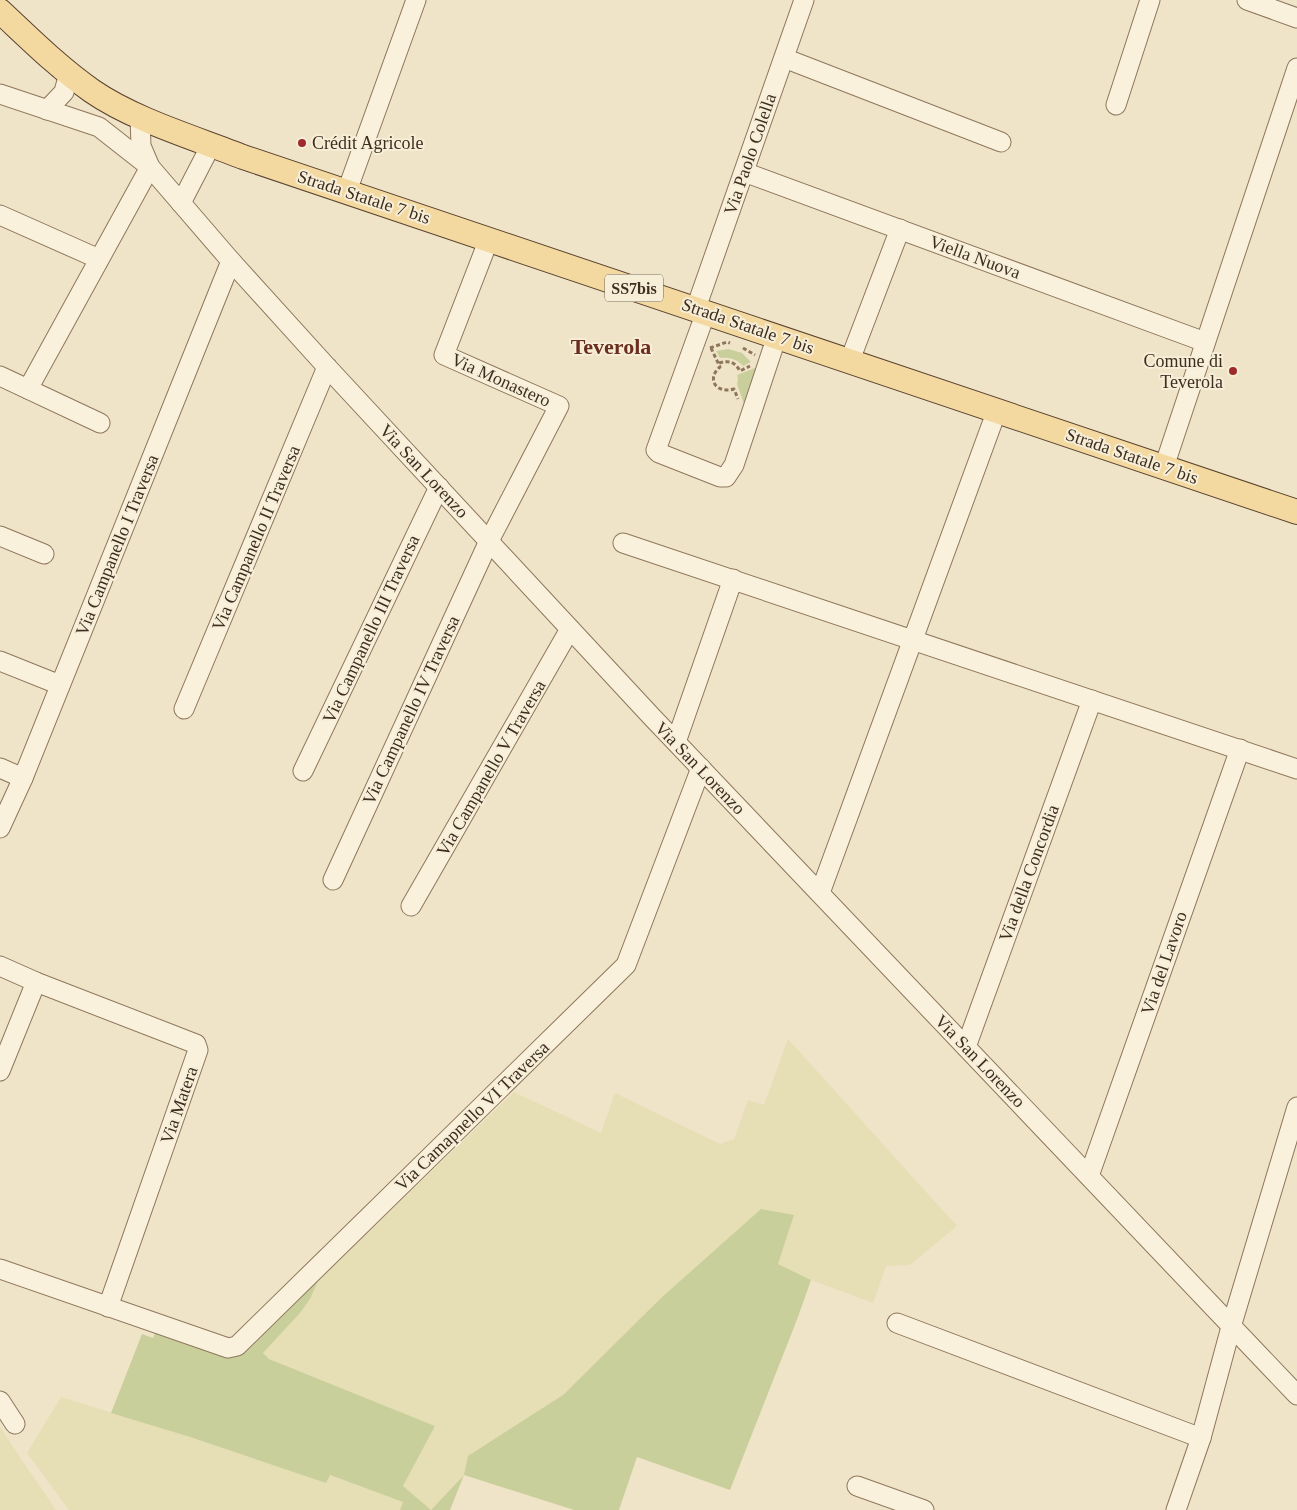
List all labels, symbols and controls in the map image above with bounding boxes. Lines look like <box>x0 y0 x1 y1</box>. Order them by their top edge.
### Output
street label: Via Paolo Colella <box>720 91 780 217</box>
place label: Crédit Agricole <box>312 133 423 153</box>
marker: Crédit Agricole <box>296 137 308 149</box>
street label: Strada Statale 7 bis <box>295 166 433 228</box>
street label: Viella Nuova <box>927 231 1023 283</box>
road number: SS7bis <box>605 274 663 302</box>
street label: Strada Statale 7 bis <box>679 294 817 358</box>
district label: Teverola <box>571 334 651 359</box>
street label: Via Monastero <box>448 349 554 411</box>
place label: Comune di Teverola <box>1144 351 1223 392</box>
marker: Comune di Teverola <box>1227 365 1239 377</box>
street label: Via San Lorenzo <box>375 420 473 522</box>
street label: Strada Statale 7 bis <box>1063 424 1201 488</box>
street label: Via Campanello II Traversa <box>208 442 304 634</box>
street label: Via Campanello I Traversa <box>72 452 162 638</box>
street label: Via Campanello III Traversa <box>319 532 423 726</box>
street label: Via Campanello IV Traversa <box>358 612 464 808</box>
street label: Via Campanello V Traversa <box>432 677 550 859</box>
street label: Via San Lorenzo <box>651 718 749 818</box>
street label: Via della Concordia <box>995 802 1063 944</box>
street label: Via del Lavoro <box>1137 909 1191 1017</box>
street label: Via San Lorenzo <box>931 1011 1029 1111</box>
street label: Via Camapnello VI Traversa <box>391 1037 553 1195</box>
street label: Via Matera <box>156 1064 202 1146</box>

